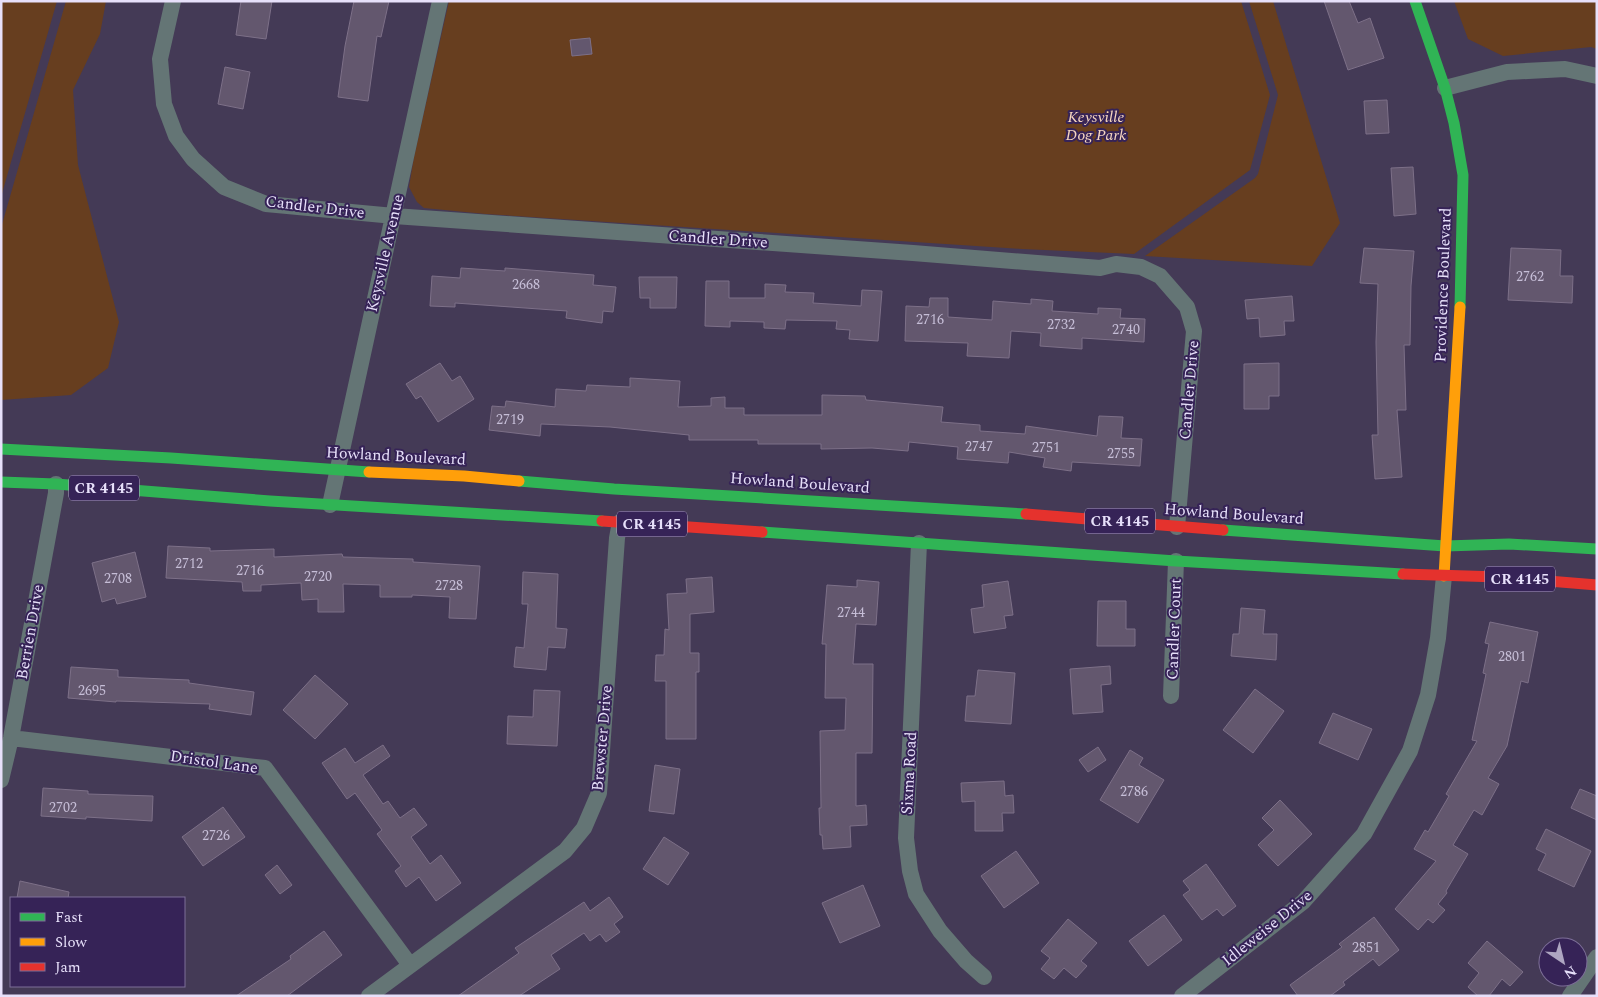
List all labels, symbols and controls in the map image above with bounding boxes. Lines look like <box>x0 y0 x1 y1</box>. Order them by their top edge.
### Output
park label: Keysville Dog Park <box>1066 105 1127 147</box>
street label: Candler Drive <box>264 189 366 225</box>
street label: Keysville Avenue <box>360 192 410 314</box>
street label: Providence Boulevard <box>1428 207 1458 363</box>
street label: Candler Drive <box>667 224 769 254</box>
house number: 2762 <box>1516 266 1544 287</box>
house number: 2668 <box>512 274 540 295</box>
house number: 2716 <box>916 309 944 330</box>
house number: 2732 <box>1047 314 1075 335</box>
house number: 2740 <box>1112 319 1140 340</box>
street label: Candler Drive <box>1173 339 1205 441</box>
house number: 2719 <box>496 409 524 430</box>
house number: 2747 <box>965 436 993 457</box>
house number: 2751 <box>1032 437 1060 458</box>
street label: Howland Boulevard <box>325 440 467 472</box>
house number: 2755 <box>1107 443 1135 464</box>
street label: Howland Boulevard <box>729 466 871 500</box>
road number: CR 4145 <box>69 476 139 500</box>
street label: Howland Boulevard <box>1163 497 1305 531</box>
road number: CR 4145 <box>1085 508 1155 534</box>
road number: CR 4145 <box>617 512 687 536</box>
house number: 2712 <box>175 553 203 574</box>
house number: 2716 <box>236 560 264 581</box>
house number: 2720 <box>304 566 332 587</box>
road number: CR 4145 <box>1485 566 1555 592</box>
house number: 2708 <box>104 568 132 589</box>
house number: 2728 <box>435 575 463 596</box>
street label: Candler Court <box>1160 577 1188 680</box>
street label: Berrien Drive <box>10 582 50 682</box>
house number: 2744 <box>837 602 865 623</box>
house number: 2801 <box>1498 646 1526 667</box>
house number: 2695 <box>78 680 106 701</box>
street label: Brewster Drive <box>585 684 619 792</box>
street label: Sixma Road <box>895 731 923 815</box>
street label: Dristol Lane <box>169 744 259 780</box>
house number: 2786 <box>1120 781 1148 802</box>
house number: 2702 <box>49 797 77 818</box>
house number: 2726 <box>202 825 230 846</box>
street label: Idleweise Drive <box>1217 884 1317 972</box>
legend <box>10 897 185 987</box>
text: Fast <box>55 906 83 929</box>
text: Slow <box>55 931 87 954</box>
house number: 2851 <box>1352 937 1380 958</box>
north arrow <box>1538 937 1588 987</box>
text: Jam <box>55 956 81 979</box>
text: N <box>1559 960 1581 984</box>

